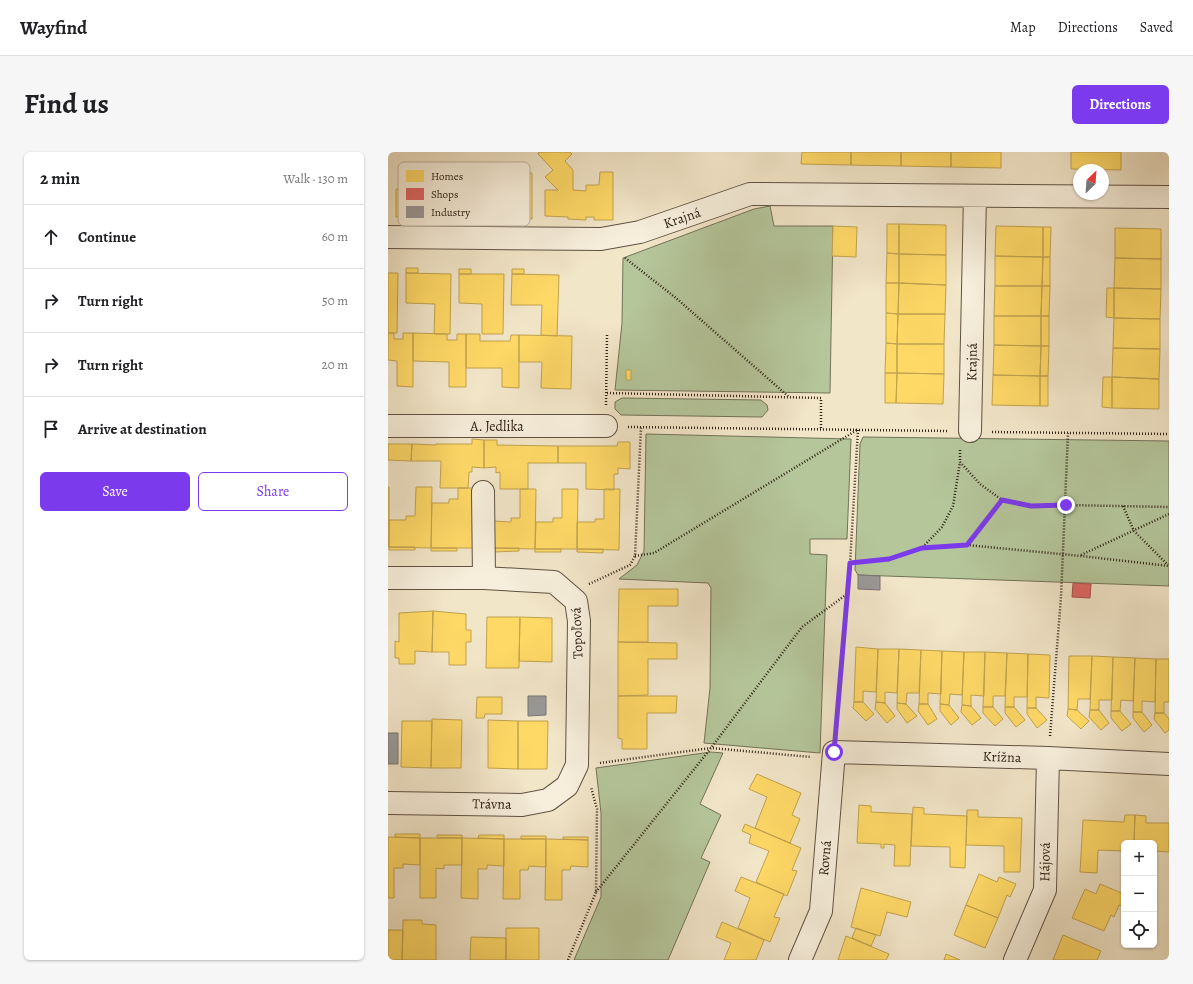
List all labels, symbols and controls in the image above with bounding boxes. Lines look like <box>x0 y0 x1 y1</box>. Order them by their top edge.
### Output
text: Wayfind <box>20 15 87 41</box>
text: Map <box>1010 18 1036 37</box>
text: Directions <box>1058 18 1118 37</box>
text: Saved <box>1140 18 1173 37</box>
text: Find us <box>24 85 109 123</box>
button: Directions <box>1072 85 1169 124</box>
legend <box>398 162 530 226</box>
north arrow <box>1073 164 1109 200</box>
text: 2 min <box>40 167 80 190</box>
text: Homes <box>431 169 463 184</box>
text: Walk · 130 m <box>283 170 348 187</box>
text: Shops <box>431 187 458 202</box>
street label: Krajná <box>661 203 704 233</box>
text: Industry <box>431 205 470 220</box>
icon: ahead <box>40 226 62 248</box>
text: Continue <box>78 227 136 247</box>
text: 60 m <box>322 228 348 245</box>
icon: right <box>40 290 62 312</box>
text: Turn right <box>78 291 143 311</box>
text: 50 m <box>322 292 348 309</box>
street label: Krajná <box>962 342 982 381</box>
icon: right <box>40 354 62 376</box>
text: Turn right <box>78 355 143 375</box>
text: 20 m <box>322 356 348 373</box>
street label: A. Jedlika <box>469 417 524 436</box>
icon: arrive <box>40 418 62 440</box>
text: Arrive at destination <box>78 419 207 439</box>
button: Save <box>40 472 190 511</box>
button: Share <box>198 472 348 511</box>
route end <box>1057 496 1075 514</box>
street label: Topoľová <box>567 606 587 659</box>
route start <box>825 743 843 761</box>
street label: Krížna <box>982 747 1022 767</box>
street label: Trávna <box>472 794 512 814</box>
street label: Rovná <box>814 839 836 876</box>
map controls <box>1121 840 1157 948</box>
button: + <box>1121 840 1157 876</box>
street label: Hájová <box>1035 842 1055 882</box>
button: − <box>1121 876 1157 912</box>
button: locate <box>1121 912 1157 948</box>

